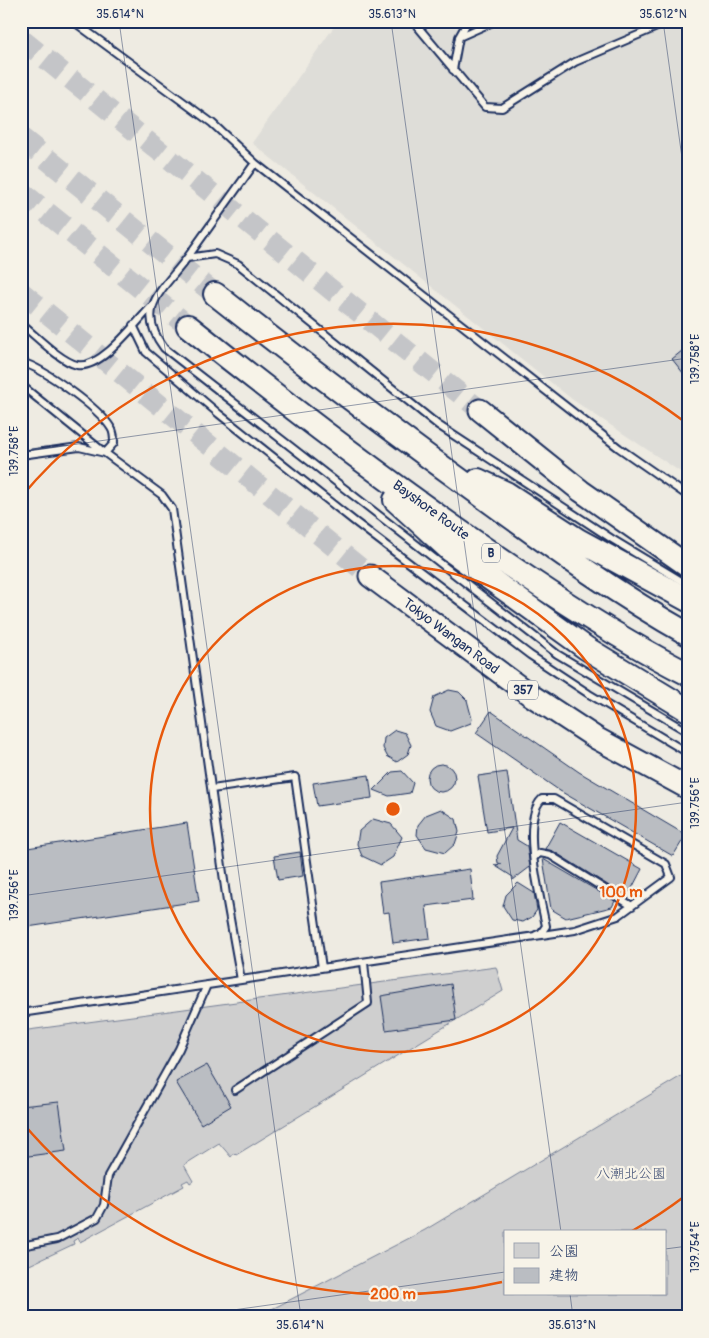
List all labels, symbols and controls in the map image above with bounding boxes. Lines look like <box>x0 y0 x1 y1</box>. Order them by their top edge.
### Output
text: 35.614°N <box>96 7 144 22</box>
text: 35.613°N <box>368 7 416 22</box>
text: 35.612°N <box>639 7 687 22</box>
text: 139.758°E <box>688 334 703 384</box>
text: 139.758°E <box>7 426 22 476</box>
street label: Bayshore Route <box>389 476 473 544</box>
road number: B <box>482 544 500 562</box>
street label: Tokyo Wangan Road <box>400 594 503 678</box>
road number: 357 <box>508 680 538 700</box>
text: 139.756°E <box>688 777 703 829</box>
centre of rings <box>384 800 402 818</box>
text: 139.756°E <box>7 869 22 921</box>
text: 100 m <box>600 883 642 902</box>
park label: 八潮北公園 <box>596 1165 666 1182</box>
text: 139.754°E <box>688 1221 703 1273</box>
legend <box>504 1230 666 1296</box>
text: 公園 <box>549 1242 579 1261</box>
text: 建物 <box>549 1266 579 1285</box>
text: 200 m <box>370 1285 416 1304</box>
text: 35.614°N <box>276 1318 324 1333</box>
text: 35.613°N <box>548 1318 596 1333</box>

